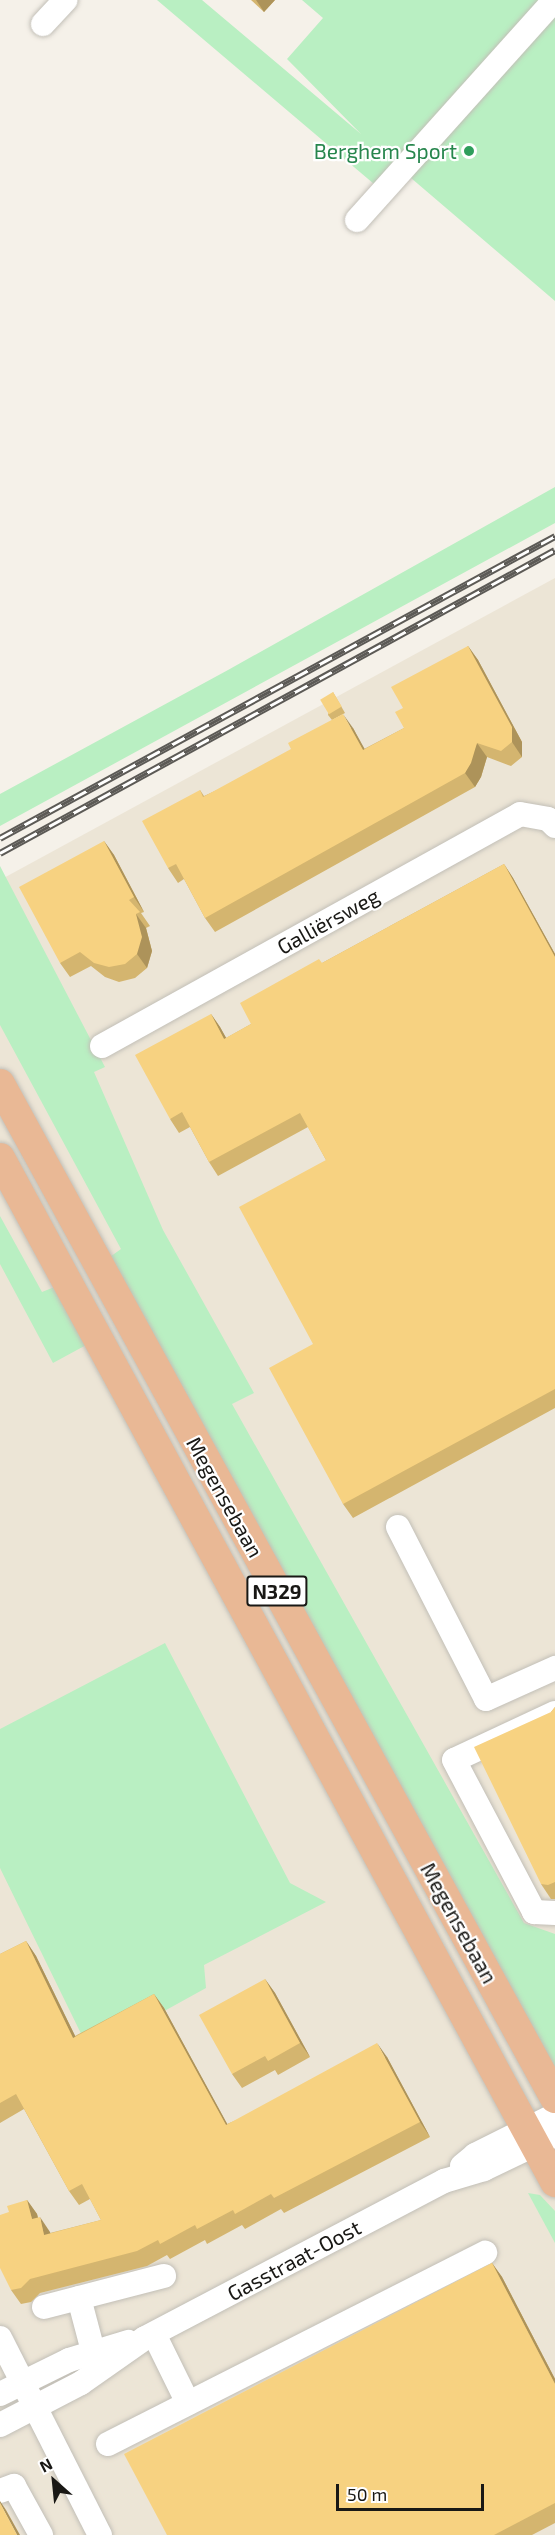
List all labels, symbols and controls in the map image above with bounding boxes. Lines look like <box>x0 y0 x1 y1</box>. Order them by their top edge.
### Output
place label: Berghem Sport <box>314 138 457 164</box>
marker: Berghem Sport <box>462 144 476 158</box>
street label: Galliërsweg <box>272 883 384 959</box>
street label: Megensebaan <box>182 1432 268 1562</box>
road number: N329 <box>246 1574 308 1608</box>
street label: Megensebaan <box>416 1858 502 1988</box>
street label: Gasstraat-Oost <box>223 2214 365 2306</box>
north arrow <box>24 2451 84 2511</box>
text: N <box>36 2453 55 2476</box>
scale bar <box>339 2472 488 2510</box>
text: 50 m <box>347 2483 387 2505</box>

